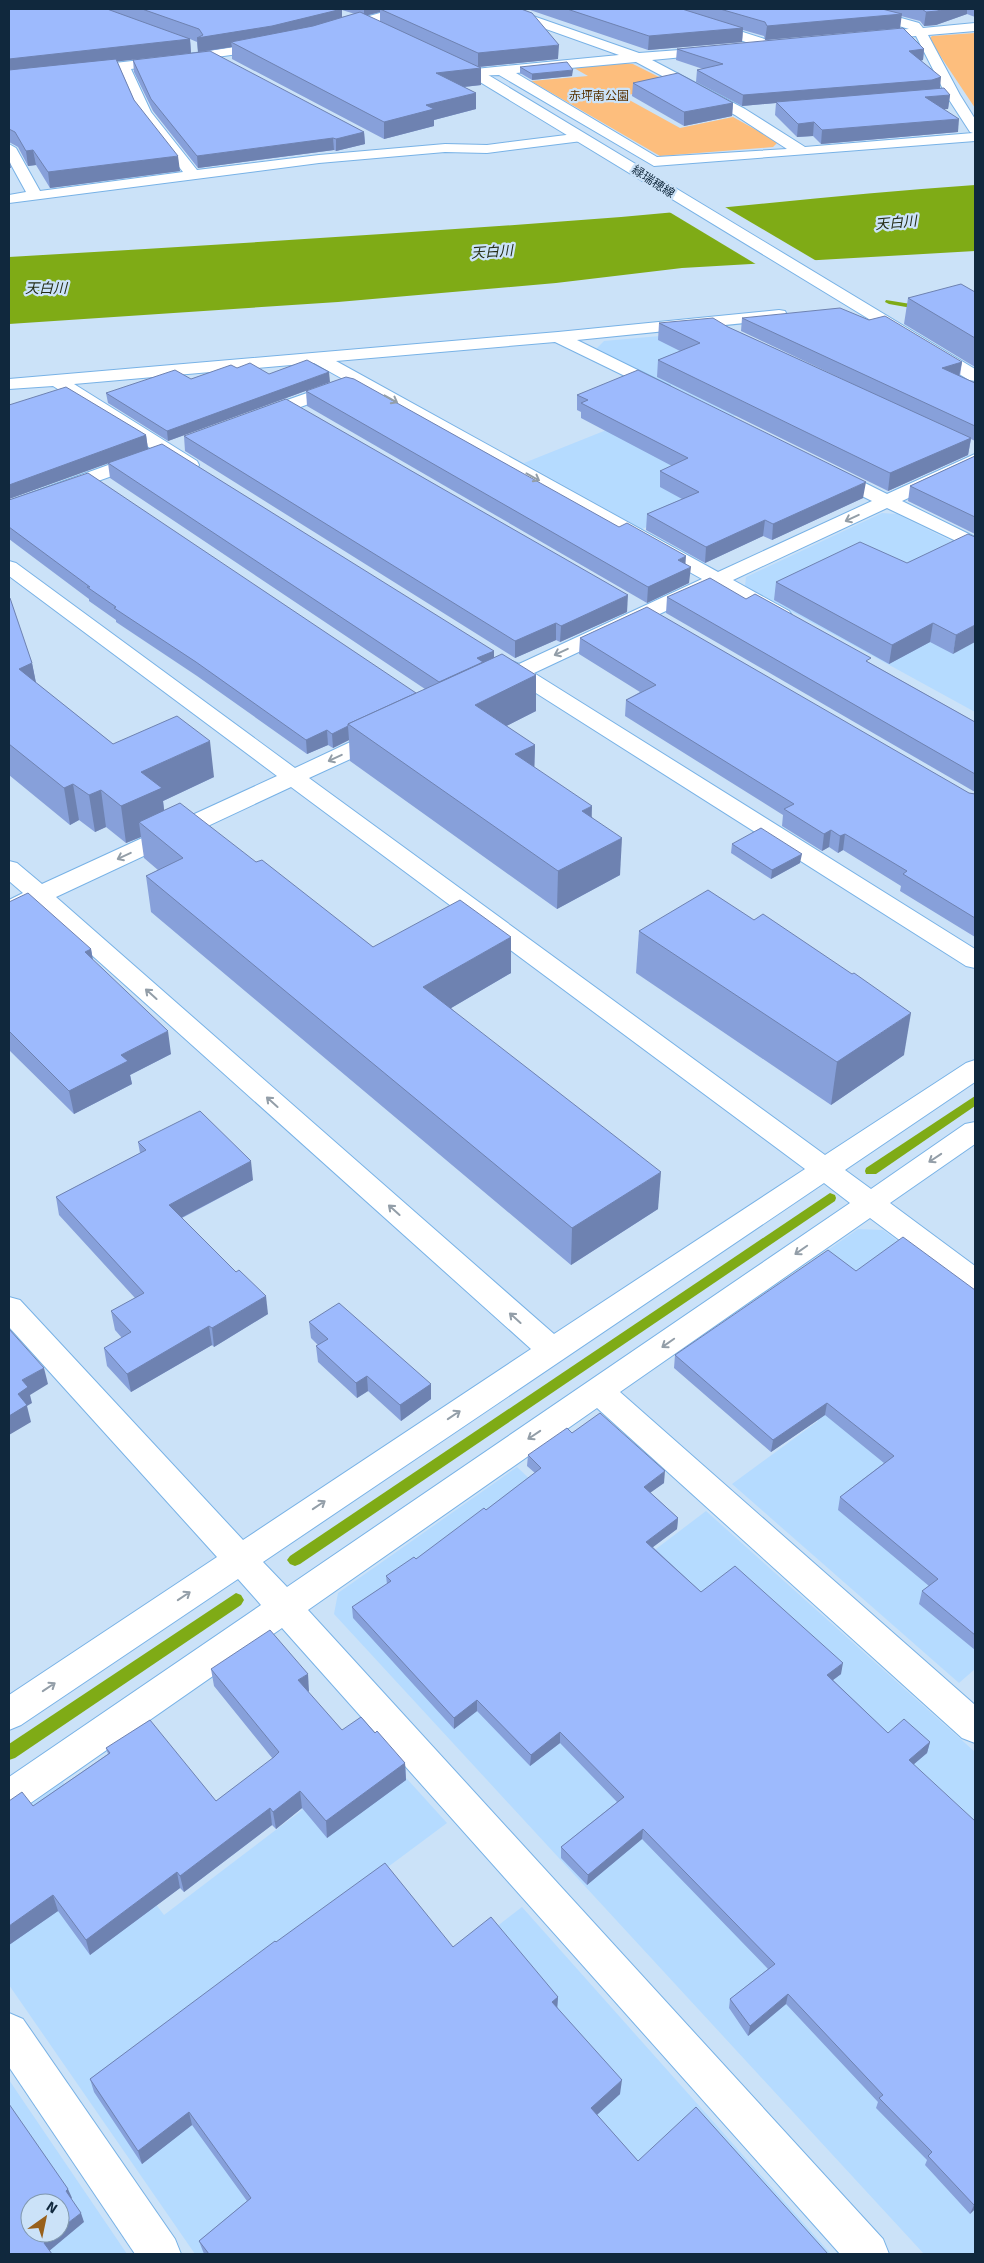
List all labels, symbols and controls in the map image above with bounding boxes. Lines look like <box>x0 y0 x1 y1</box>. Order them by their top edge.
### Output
park label: 赤坪南公園 <box>569 89 629 104</box>
street label: 緑瑞穂線 <box>629 163 677 201</box>
water label: 天白川 <box>874 213 920 233</box>
water label: 天白川 <box>470 242 516 262</box>
water label: 天白川 <box>25 280 69 297</box>
one-way arrow <box>383 394 398 404</box>
one-way arrow <box>525 473 540 483</box>
one-way arrow <box>845 514 860 523</box>
one-way arrow <box>554 648 569 658</box>
one-way arrow <box>328 753 343 763</box>
one-way arrow <box>117 851 132 861</box>
one-way arrow <box>144 988 157 1000</box>
one-way arrow <box>266 1096 279 1108</box>
one-way arrow <box>928 1153 942 1163</box>
one-way arrow <box>387 1204 400 1216</box>
one-way arrow <box>794 1245 808 1255</box>
one-way arrow <box>509 1312 522 1324</box>
one-way arrow <box>661 1338 675 1348</box>
one-way arrow <box>447 1410 461 1420</box>
one-way arrow <box>527 1430 541 1440</box>
one-way arrow <box>312 1500 326 1511</box>
one-way arrow <box>177 1591 191 1601</box>
one-way arrow <box>42 1682 56 1692</box>
north arrow <box>20 2193 70 2243</box>
text: N <box>43 2198 61 2217</box>

